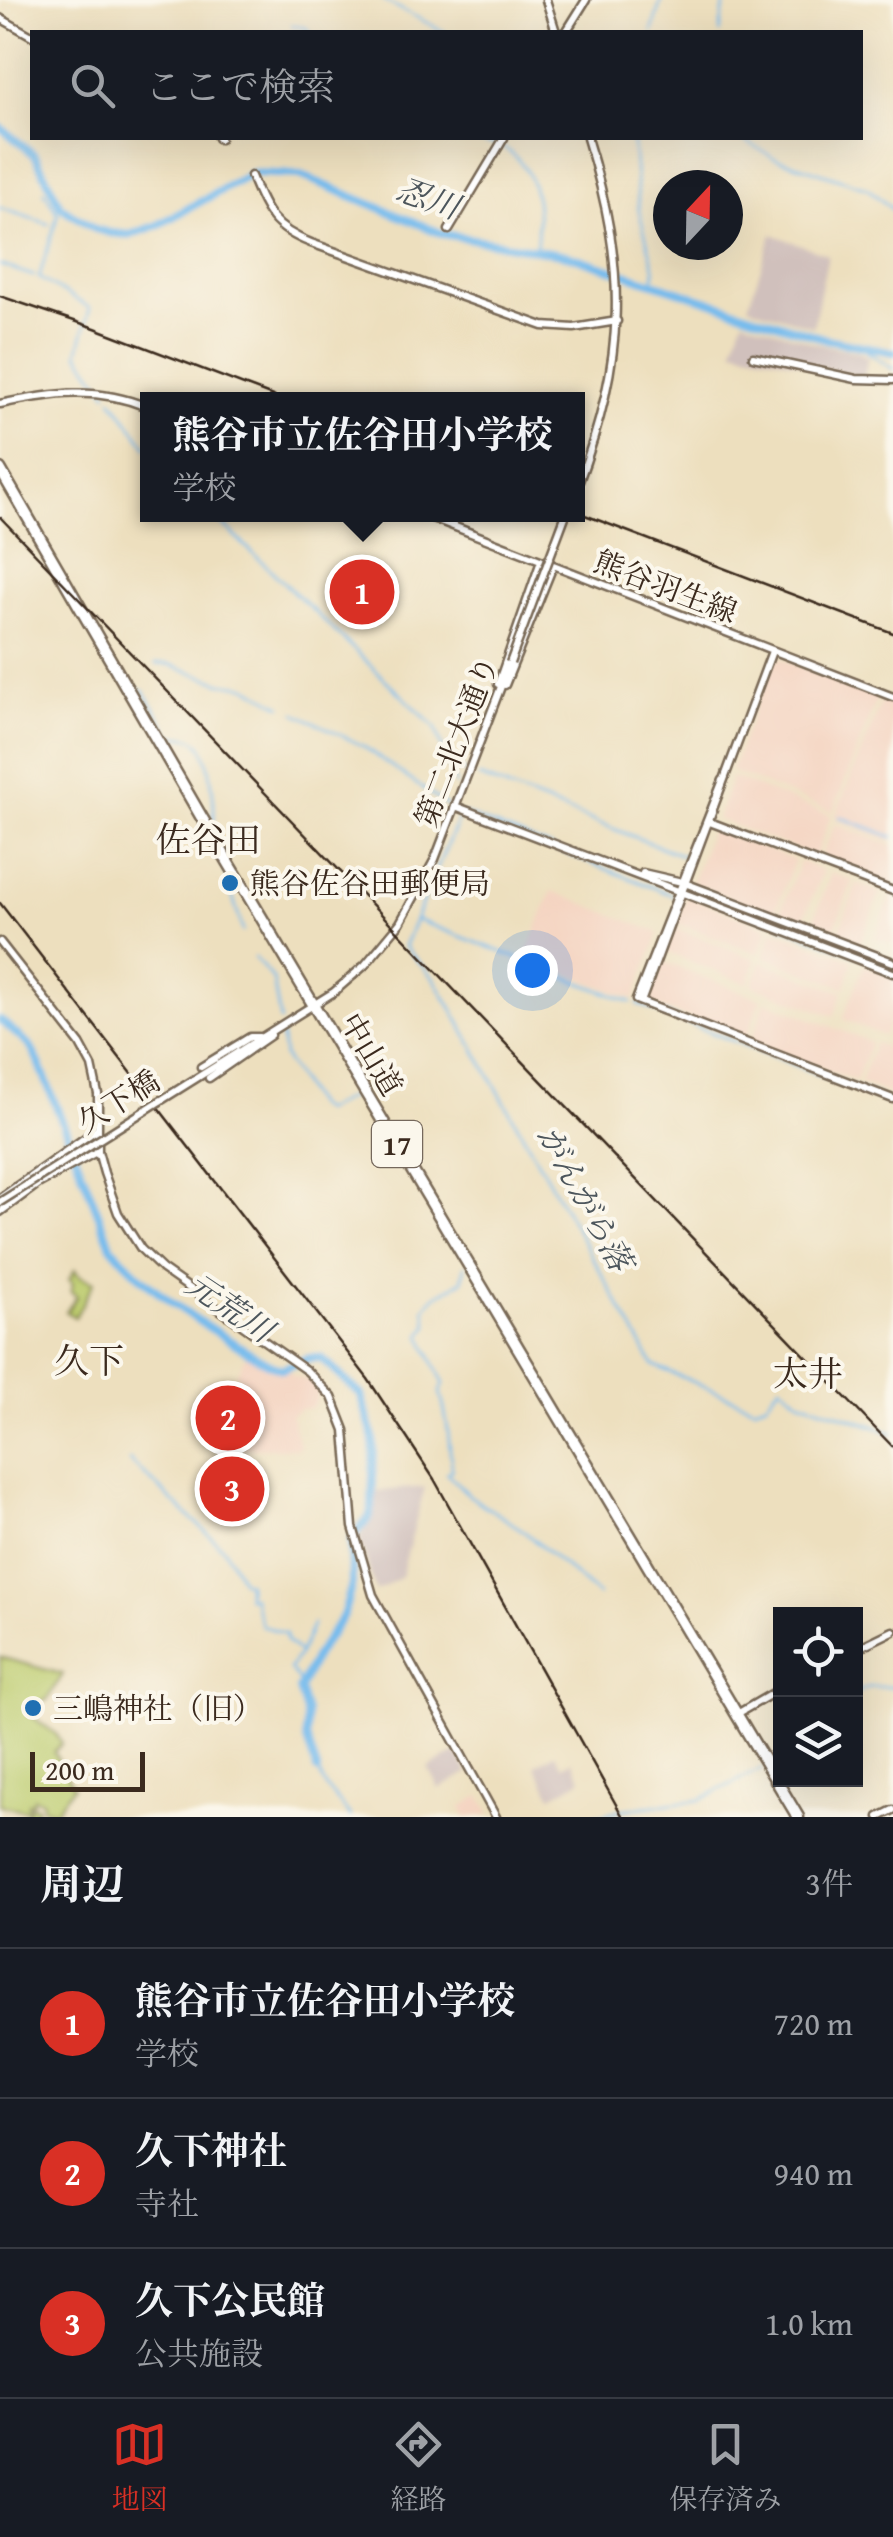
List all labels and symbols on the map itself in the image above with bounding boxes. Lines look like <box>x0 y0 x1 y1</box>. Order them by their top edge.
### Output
water label: 忍川 <box>390 165 469 232</box>
north arrow <box>653 170 743 260</box>
street label: 熊谷羽生線 <box>588 539 744 633</box>
pin: 1 <box>330 554 394 630</box>
street label: 第二北大通り <box>403 649 509 833</box>
district label: 佐谷田 <box>155 814 261 865</box>
place label: 熊谷佐谷田郵便局 <box>250 861 490 905</box>
marker: 熊谷佐谷田郵便局 <box>219 872 241 894</box>
your location <box>507 945 558 996</box>
street label: 中山道 <box>330 1004 414 1104</box>
street label: 久下橋 <box>68 1058 168 1144</box>
water label: がんがら落 <box>526 1117 647 1284</box>
road number: 17 <box>372 1121 422 1167</box>
water label: 元荒川 <box>177 1261 285 1355</box>
district label: 久下 <box>54 1335 124 1386</box>
district label: 太井 <box>773 1348 843 1399</box>
pin: 2 <box>196 1380 260 1456</box>
pin: 3 <box>200 1452 264 1526</box>
place label: 三嶋神社（旧） <box>53 1686 263 1730</box>
marker: 三嶋神社（旧） <box>22 1697 44 1719</box>
scale bar <box>30 1747 145 1792</box>

